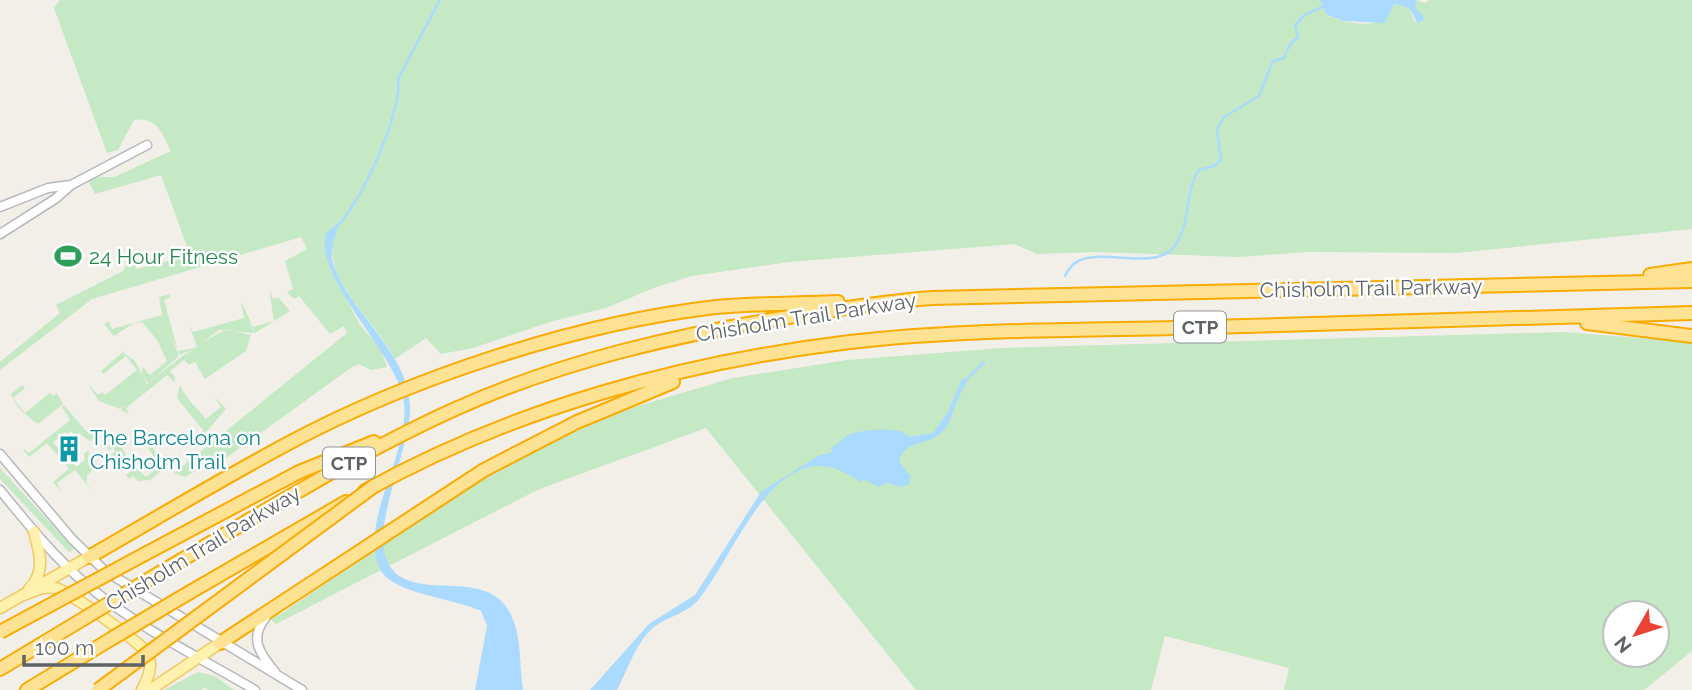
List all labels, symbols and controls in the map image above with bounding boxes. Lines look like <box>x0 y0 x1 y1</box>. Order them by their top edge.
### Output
sports icon: 24 Hour Fitness <box>53 241 83 271</box>
place label: 24 Hour Fitness <box>89 244 238 269</box>
street label: Chisholm Trail Parkway <box>1259 274 1483 302</box>
street label: Chisholm Trail Parkway <box>694 287 918 347</box>
road number: CTP <box>1174 312 1226 342</box>
place label: The Barcelona on Chisholm Trail <box>90 425 261 474</box>
building icon: The Barcelona on Chisholm Trail <box>54 434 84 464</box>
road number: CTP <box>323 447 375 478</box>
street label: Chisholm Trail Parkway <box>101 480 305 616</box>
north arrow <box>1601 599 1671 669</box>
scale bar <box>24 624 144 668</box>
text: N <box>1610 632 1636 657</box>
text: 100 m <box>35 635 94 660</box>

